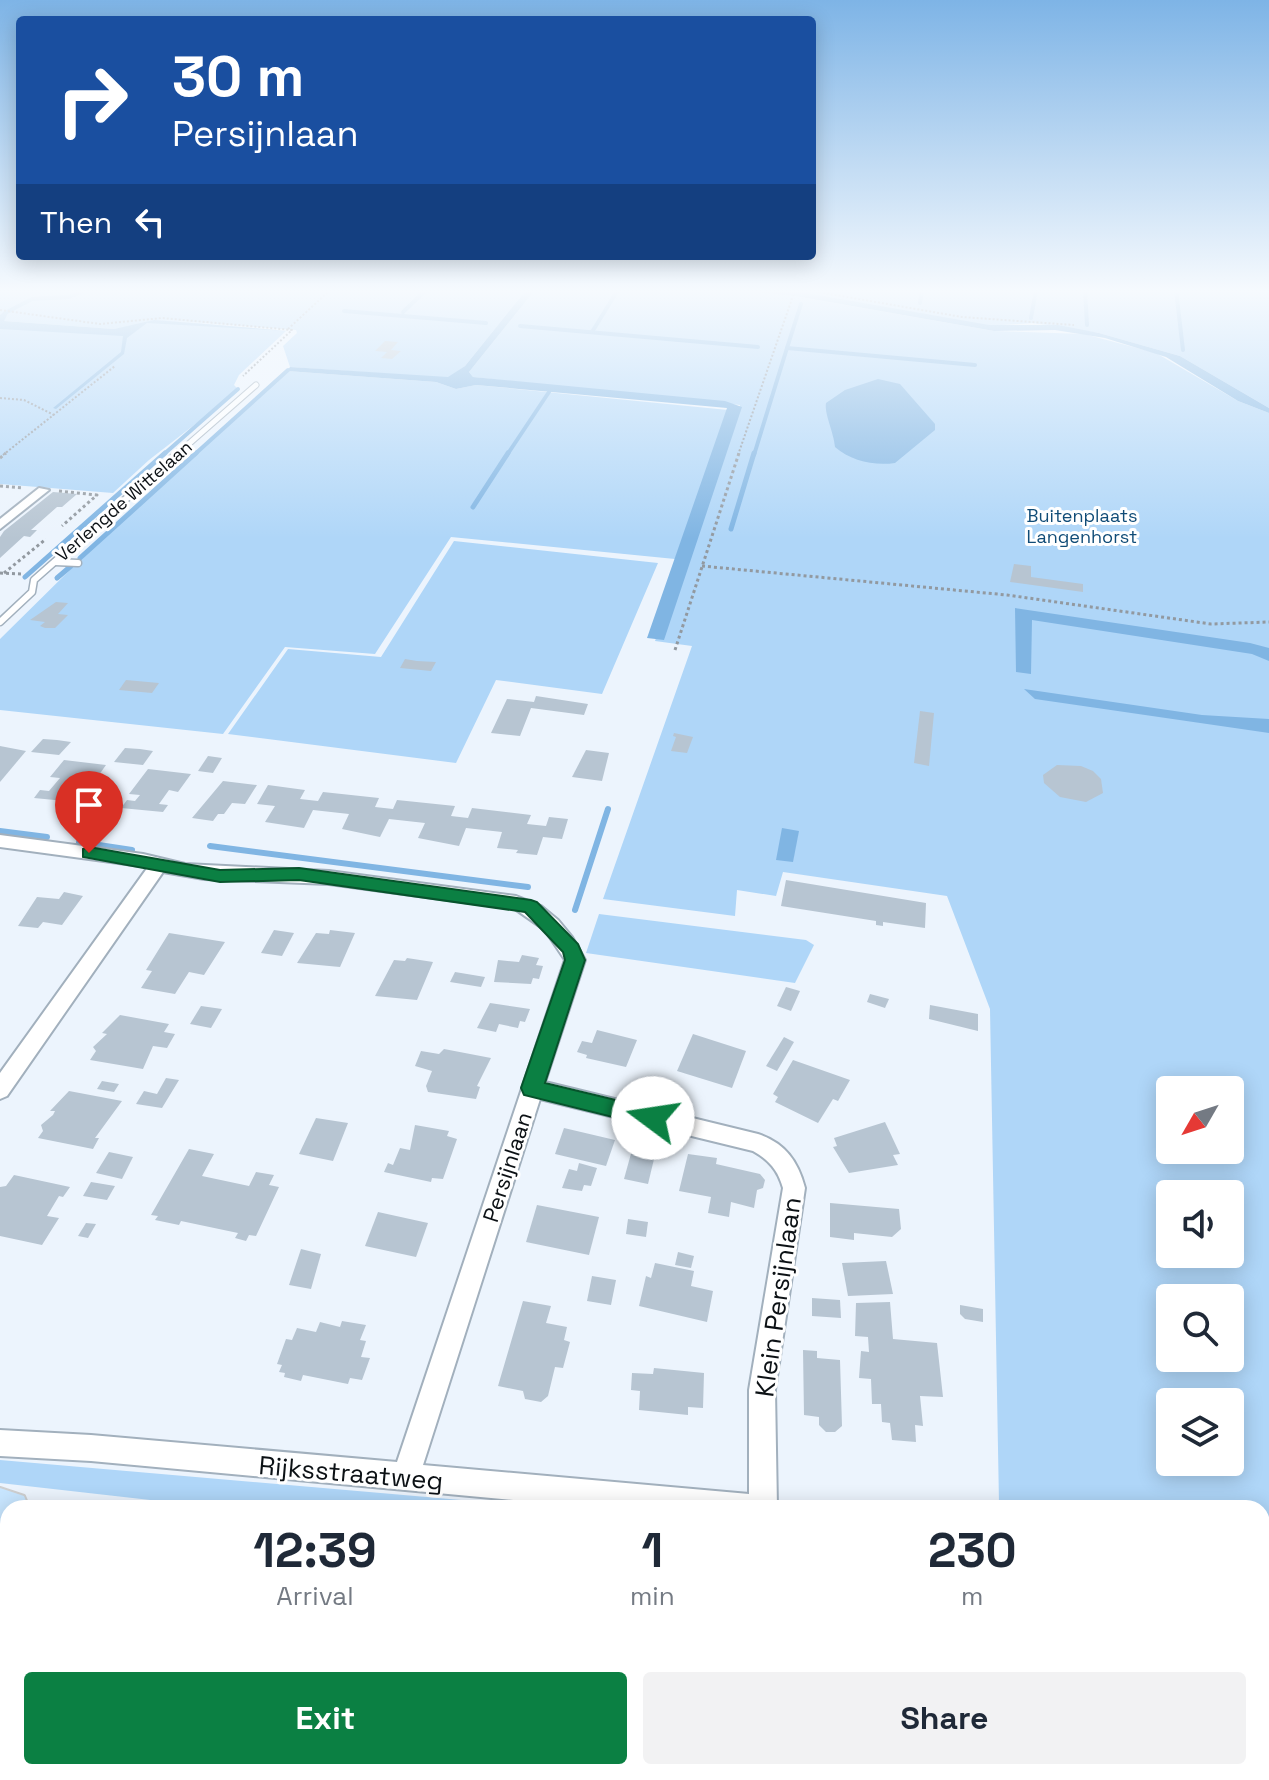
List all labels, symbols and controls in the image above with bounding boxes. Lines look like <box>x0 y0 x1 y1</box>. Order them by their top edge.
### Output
text: 30 m <box>172 41 304 112</box>
icon: right <box>40 48 144 152</box>
text: Persijnlaan <box>172 111 359 157</box>
icon: left <box>128 200 172 244</box>
text: Then <box>40 203 112 242</box>
street label: Verlengde Wittelaan <box>51 435 197 566</box>
park label: Buitenplaats Langenhorst <box>1027 504 1137 548</box>
pin <box>55 771 123 853</box>
icon: arrive <box>67 783 111 827</box>
position arrow <box>611 1076 695 1160</box>
north arrow <box>1156 1076 1244 1164</box>
map controls <box>1156 1076 1244 1476</box>
street label: Persijnlaan <box>476 1108 538 1226</box>
button: sound <box>1156 1180 1244 1268</box>
street label: Klein Persijnlaan <box>747 1195 809 1399</box>
button: search <box>1156 1284 1244 1372</box>
button: layers <box>1156 1388 1244 1476</box>
street label: Rijksstraatweg <box>257 1448 445 1498</box>
text: 12:39 <box>253 1520 377 1581</box>
text: 1 <box>641 1520 663 1581</box>
text: 230 <box>928 1520 1017 1581</box>
text: Arrival <box>276 1579 354 1613</box>
text: min <box>630 1579 675 1613</box>
text: m <box>961 1579 983 1613</box>
button: Exit <box>24 1672 627 1764</box>
button: Share <box>643 1672 1246 1764</box>

